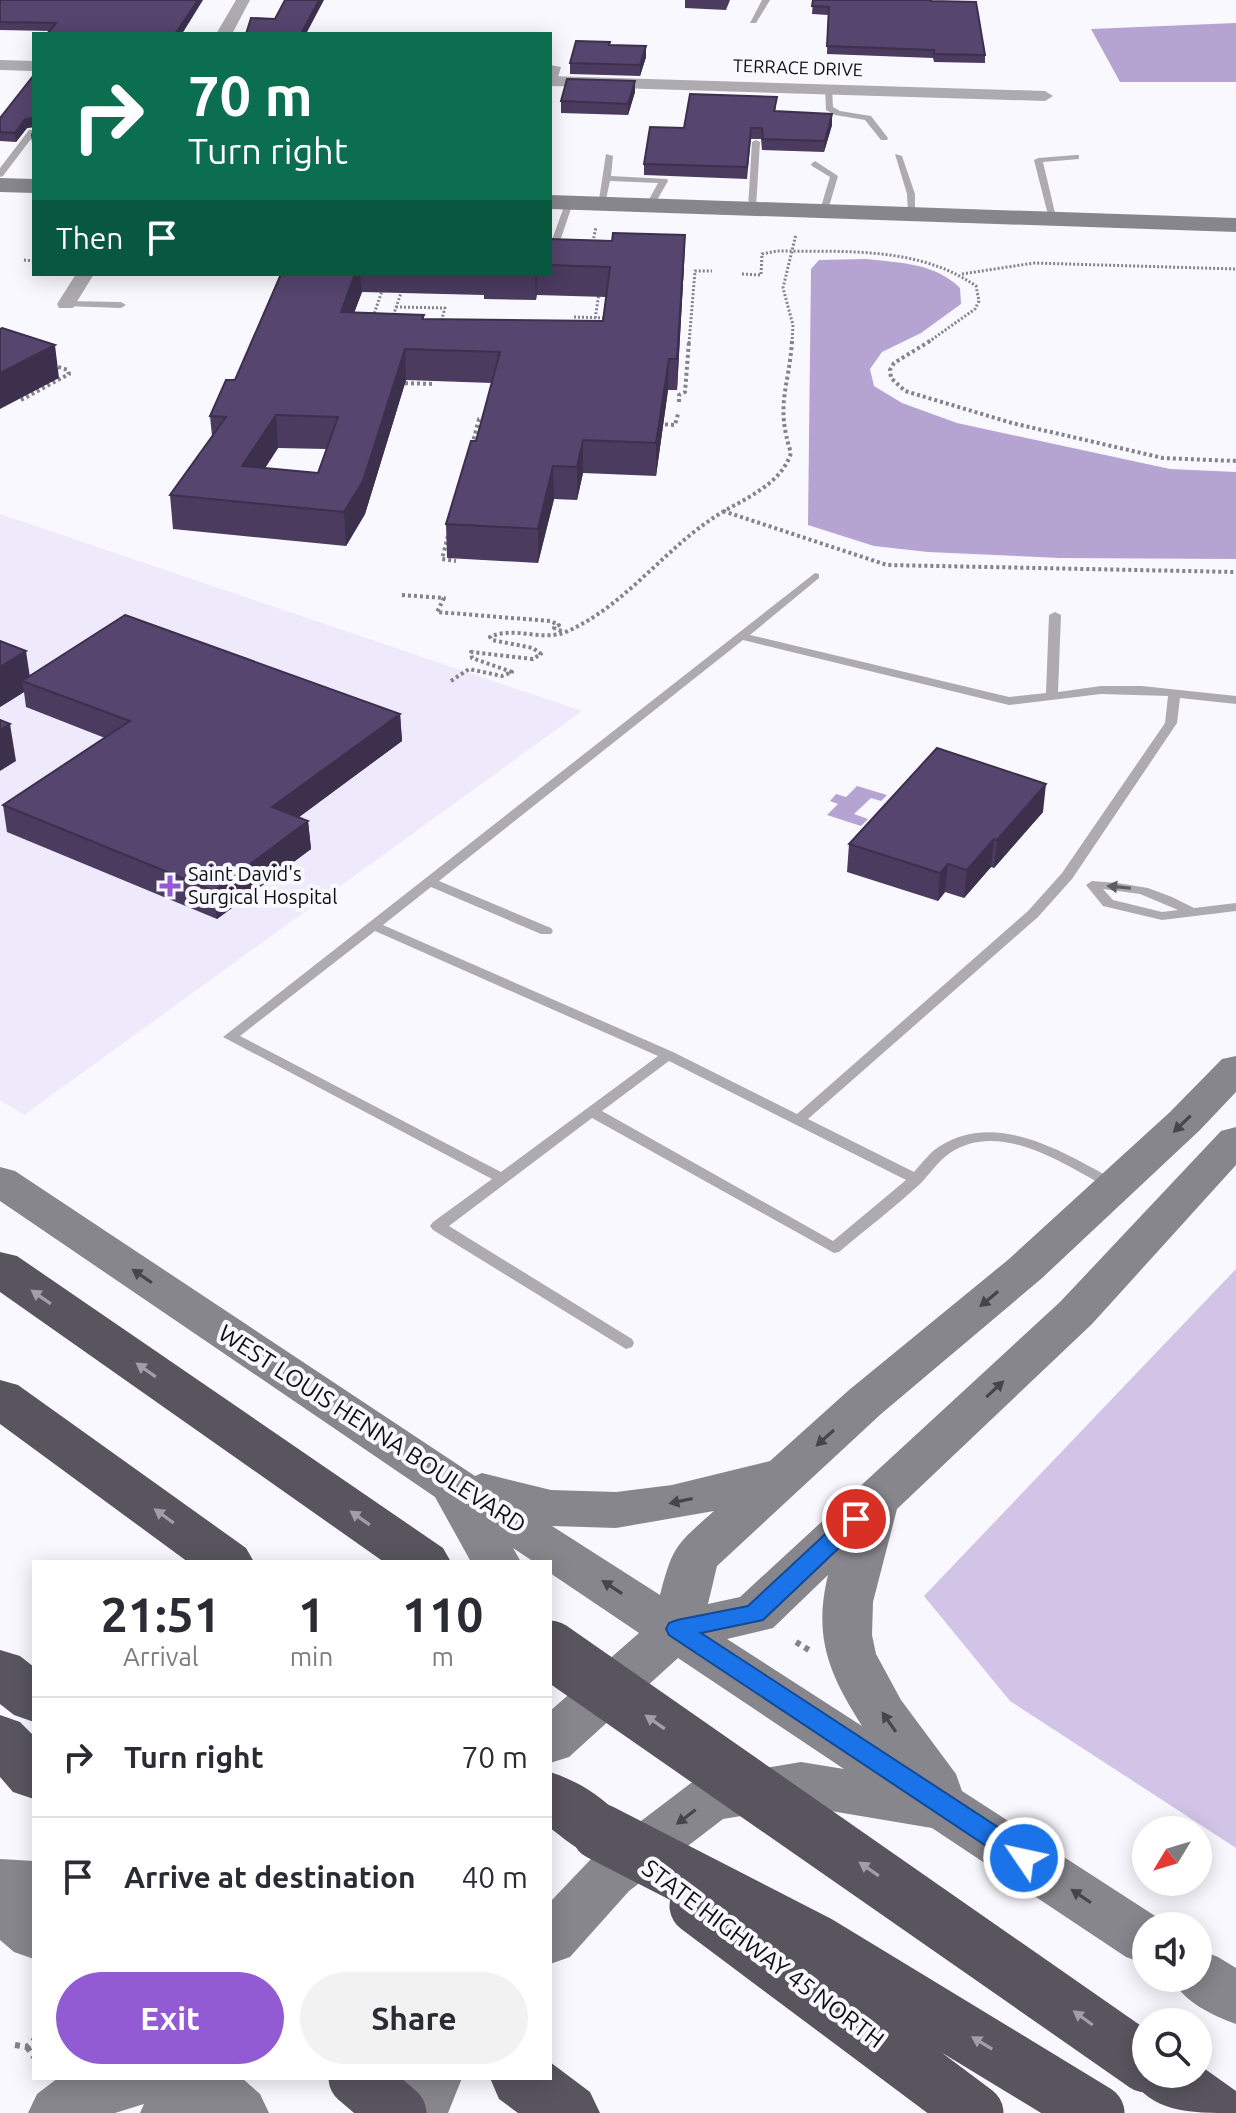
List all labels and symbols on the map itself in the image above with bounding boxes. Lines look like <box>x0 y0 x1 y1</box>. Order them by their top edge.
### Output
street label: TERRACE DRIVE <box>733 55 863 79</box>
place label: Saint David's Surgical Hospital <box>188 862 337 908</box>
marker: Saint David's Surgical Hospital <box>159 875 181 897</box>
one-way arrow <box>1106 880 1131 893</box>
one-way arrow <box>1173 1115 1192 1133</box>
one-way arrow <box>131 1270 153 1284</box>
one-way arrow <box>30 1290 51 1305</box>
one-way arrow <box>979 1290 999 1307</box>
street label: WEST LOUIS HENNA BOULEVARD <box>214 1319 531 1538</box>
one-way arrow <box>136 1363 157 1378</box>
one-way arrow <box>985 1381 1004 1399</box>
one-way arrow <box>815 1429 834 1447</box>
pin <box>822 1485 890 1553</box>
one-way arrow <box>669 1495 694 1508</box>
one-way arrow <box>153 1509 174 1524</box>
one-way arrow <box>350 1511 371 1526</box>
one-way arrow <box>601 1580 623 1594</box>
one-way arrow <box>882 1711 897 1732</box>
one-way arrow <box>645 1715 666 1730</box>
one-way arrow <box>676 1809 696 1825</box>
position arrow <box>982 1816 1066 1900</box>
north arrow <box>1132 1816 1212 1896</box>
street label: STATE HIGHWAY 45 NORTH <box>637 1854 889 2053</box>
one-way arrow <box>859 1862 880 1877</box>
one-way arrow <box>1071 1889 1092 1904</box>
one-way arrow <box>1072 2010 1094 2026</box>
one-way arrow <box>971 2037 993 2051</box>

